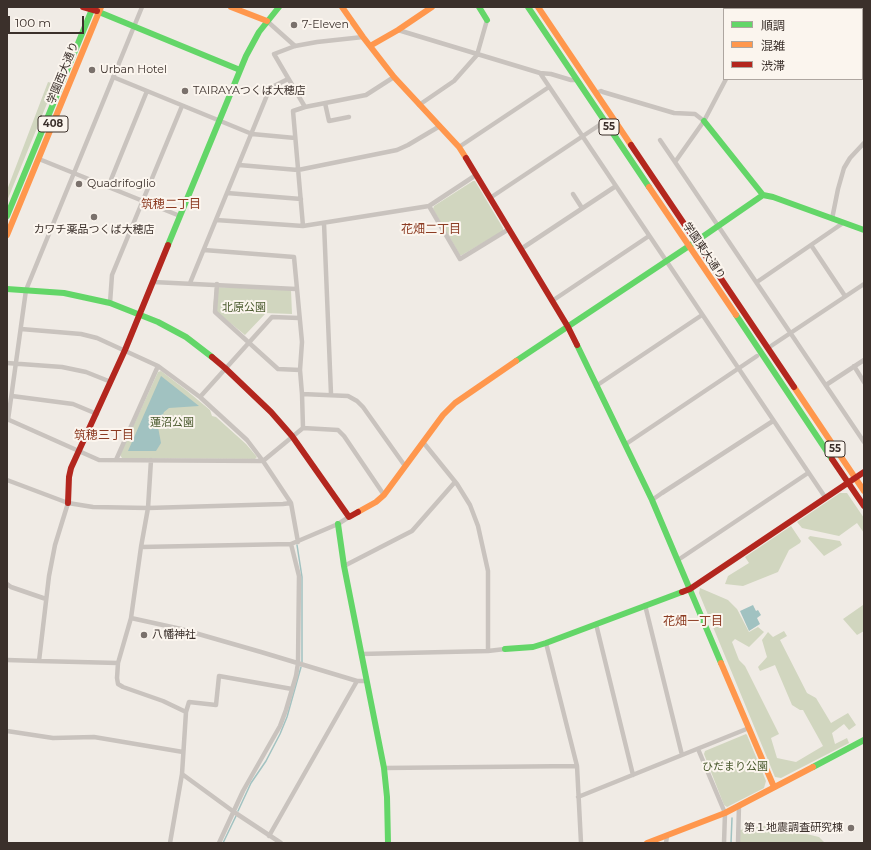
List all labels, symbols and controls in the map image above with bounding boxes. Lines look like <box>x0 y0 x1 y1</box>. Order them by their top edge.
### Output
scale bar <box>10 8 86 34</box>
legend <box>723 8 863 80</box>
text: 100 m <box>15 15 51 30</box>
place label: 7-Eleven <box>302 18 349 32</box>
text: 順調 <box>761 18 785 33</box>
marker: 7-Eleven <box>289 20 299 30</box>
text: 混雑 <box>761 38 785 53</box>
street label: 学園西大通り <box>45 40 81 106</box>
text: 渋滞 <box>761 58 785 73</box>
place label: Urban Hotel <box>100 63 167 77</box>
marker: Urban Hotel <box>87 65 97 75</box>
place label: TAIRAYAつくば大穂店 <box>193 84 306 98</box>
marker: TAIRAYAつくば大穂店 <box>180 86 190 96</box>
road number: 408 <box>38 116 68 132</box>
road number: 55 <box>599 119 619 135</box>
place label: Quadrifoglio <box>87 177 156 191</box>
marker: Quadrifoglio <box>74 179 84 189</box>
district label: 筑穂二丁目 <box>141 197 201 211</box>
marker: カワチ薬品つくば大穂店 <box>89 212 99 222</box>
street label: 学園東大通り <box>680 220 728 282</box>
district label: 花畑二丁目 <box>401 222 461 236</box>
place label: カワチ薬品つくば大穂店 <box>34 223 154 237</box>
park label: 北原公園 <box>222 301 266 315</box>
park label: 蓮沼公園 <box>150 416 194 430</box>
district label: 筑穂三丁目 <box>74 428 134 442</box>
road number: 55 <box>825 441 845 457</box>
district label: 花畑一丁目 <box>663 614 723 628</box>
place label: 八幡神社 <box>152 628 196 642</box>
marker: 八幡神社 <box>139 630 149 640</box>
park label: ひだまり公園 <box>702 760 768 774</box>
place label: 第１地震調査研究棟 <box>744 821 843 835</box>
marker: 第１地震調査研究棟 <box>846 823 856 833</box>

